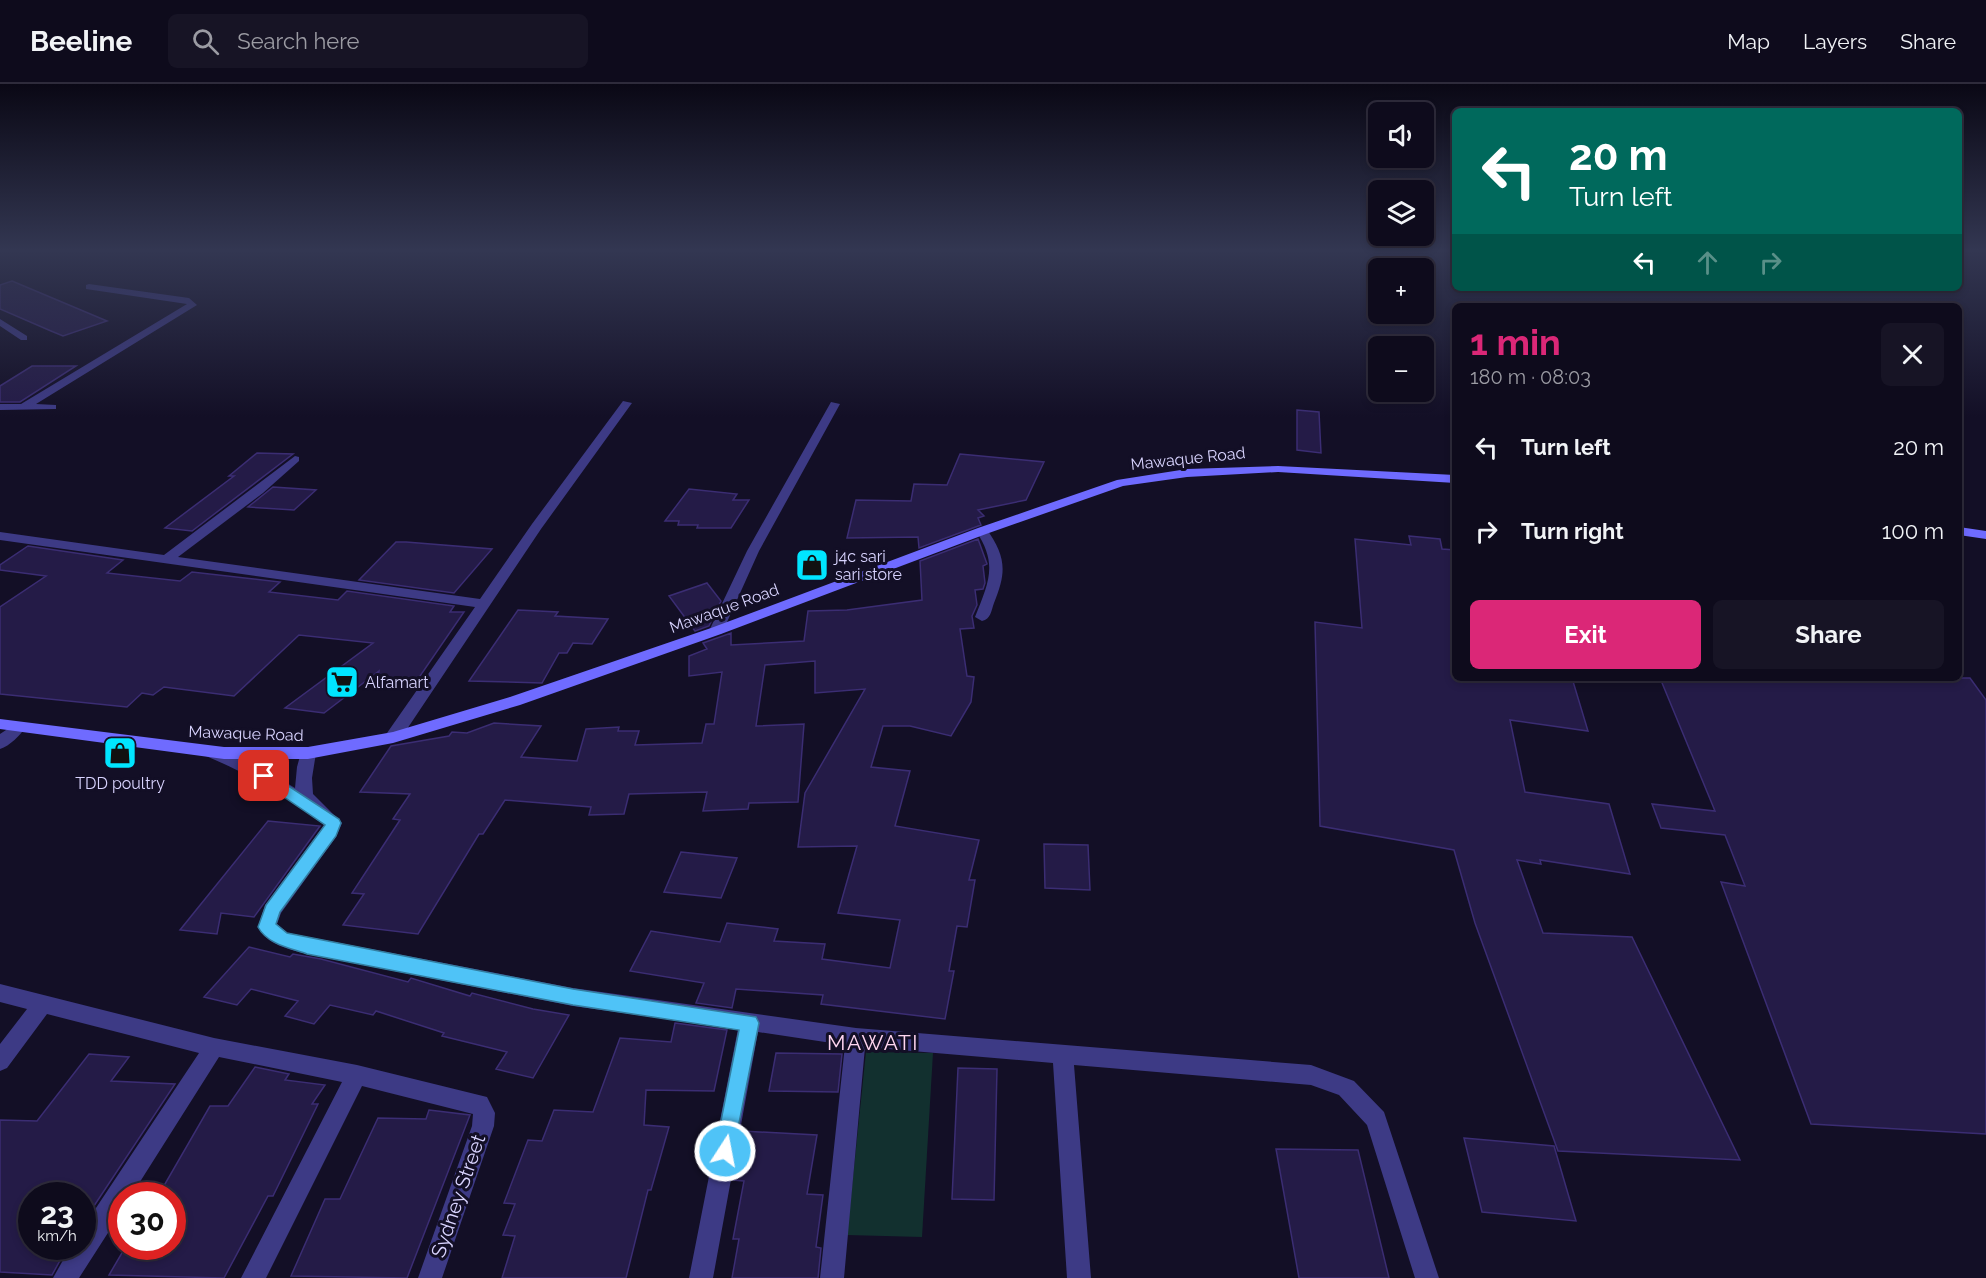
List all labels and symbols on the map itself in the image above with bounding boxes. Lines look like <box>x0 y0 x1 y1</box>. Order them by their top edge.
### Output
street label: Mawaque Road <box>1130 443 1246 474</box>
shop icon: j4c sari sari store <box>794 547 830 583</box>
place label: j4c sari sari store <box>833 547 902 584</box>
street label: Mawaque Road <box>667 580 782 637</box>
supermarket icon: Alfamart <box>324 664 360 700</box>
place label: Alfamart <box>365 673 429 692</box>
street label: Mawaque Road <box>188 722 304 745</box>
shop icon: TDD poultry <box>102 735 138 771</box>
pin <box>238 750 289 801</box>
place label: TDD poultry <box>75 774 165 793</box>
district label: MAWATI <box>827 1030 919 1055</box>
position arrow <box>693 1119 757 1183</box>
street label: Sydney Street <box>426 1131 490 1261</box>
speed limit sign: 30 <box>108 1182 186 1260</box>

